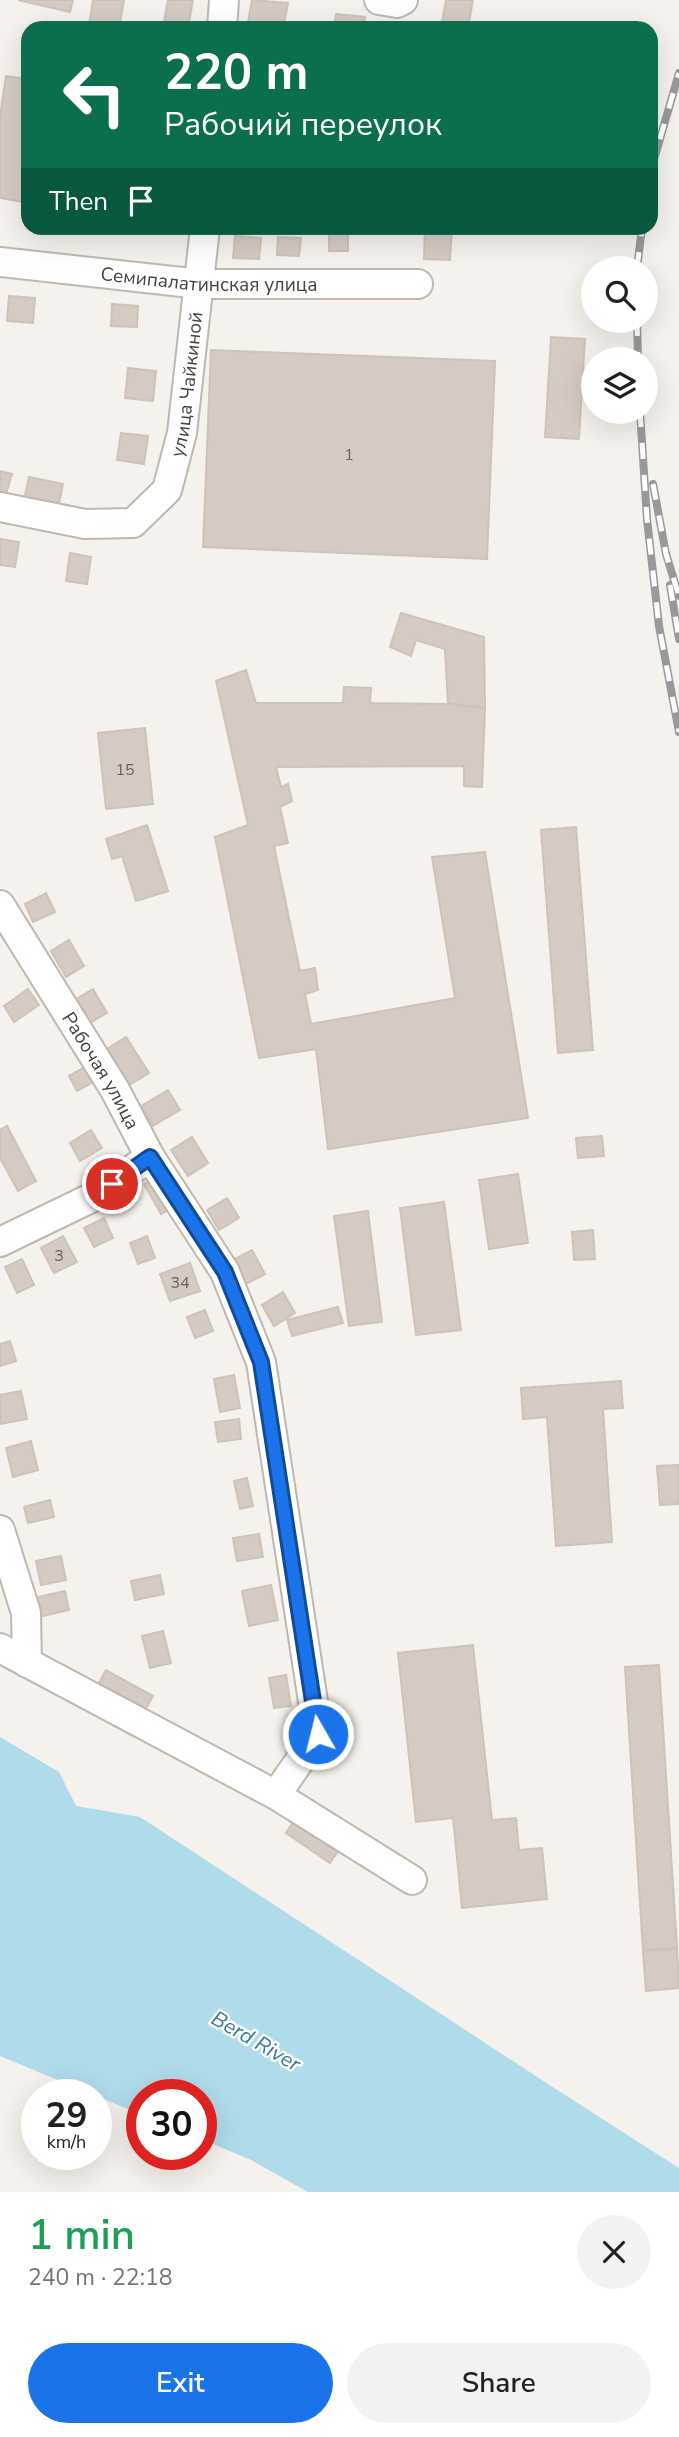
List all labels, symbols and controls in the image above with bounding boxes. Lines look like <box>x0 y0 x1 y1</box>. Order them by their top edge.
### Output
text: 220 m <box>164 39 308 106</box>
icon: left <box>49 49 140 140</box>
text: Рабочий переулок <box>164 103 442 146</box>
icon: arrive <box>122 182 160 220</box>
text: Then <box>49 184 108 219</box>
map controls <box>581 256 658 424</box>
button: search <box>581 256 658 333</box>
street label: Семипалатинская улица <box>99 261 317 298</box>
street label: улица Чайкиной <box>164 310 210 460</box>
button: layers <box>581 347 658 424</box>
house number: 1 <box>344 444 354 466</box>
house number: 15 <box>115 759 135 781</box>
street label: Рабочая улица <box>56 1007 145 1134</box>
pin <box>82 1154 142 1214</box>
icon: arrive <box>93 1165 131 1203</box>
house number: 3 <box>54 1245 64 1267</box>
house number: 34 <box>170 1272 190 1294</box>
position arrow <box>281 1697 355 1771</box>
water label: Berd River <box>206 2004 306 2078</box>
speed limit sign: 30 <box>126 2079 217 2170</box>
text: 29 <box>45 2092 88 2139</box>
text: km/h <box>47 2130 86 2154</box>
text: 1 min <box>28 2207 135 2264</box>
button: close <box>577 2215 651 2289</box>
text: 240 m · 22:18 <box>28 2262 173 2293</box>
button: Exit <box>28 2343 333 2423</box>
button: Share <box>347 2343 651 2423</box>

